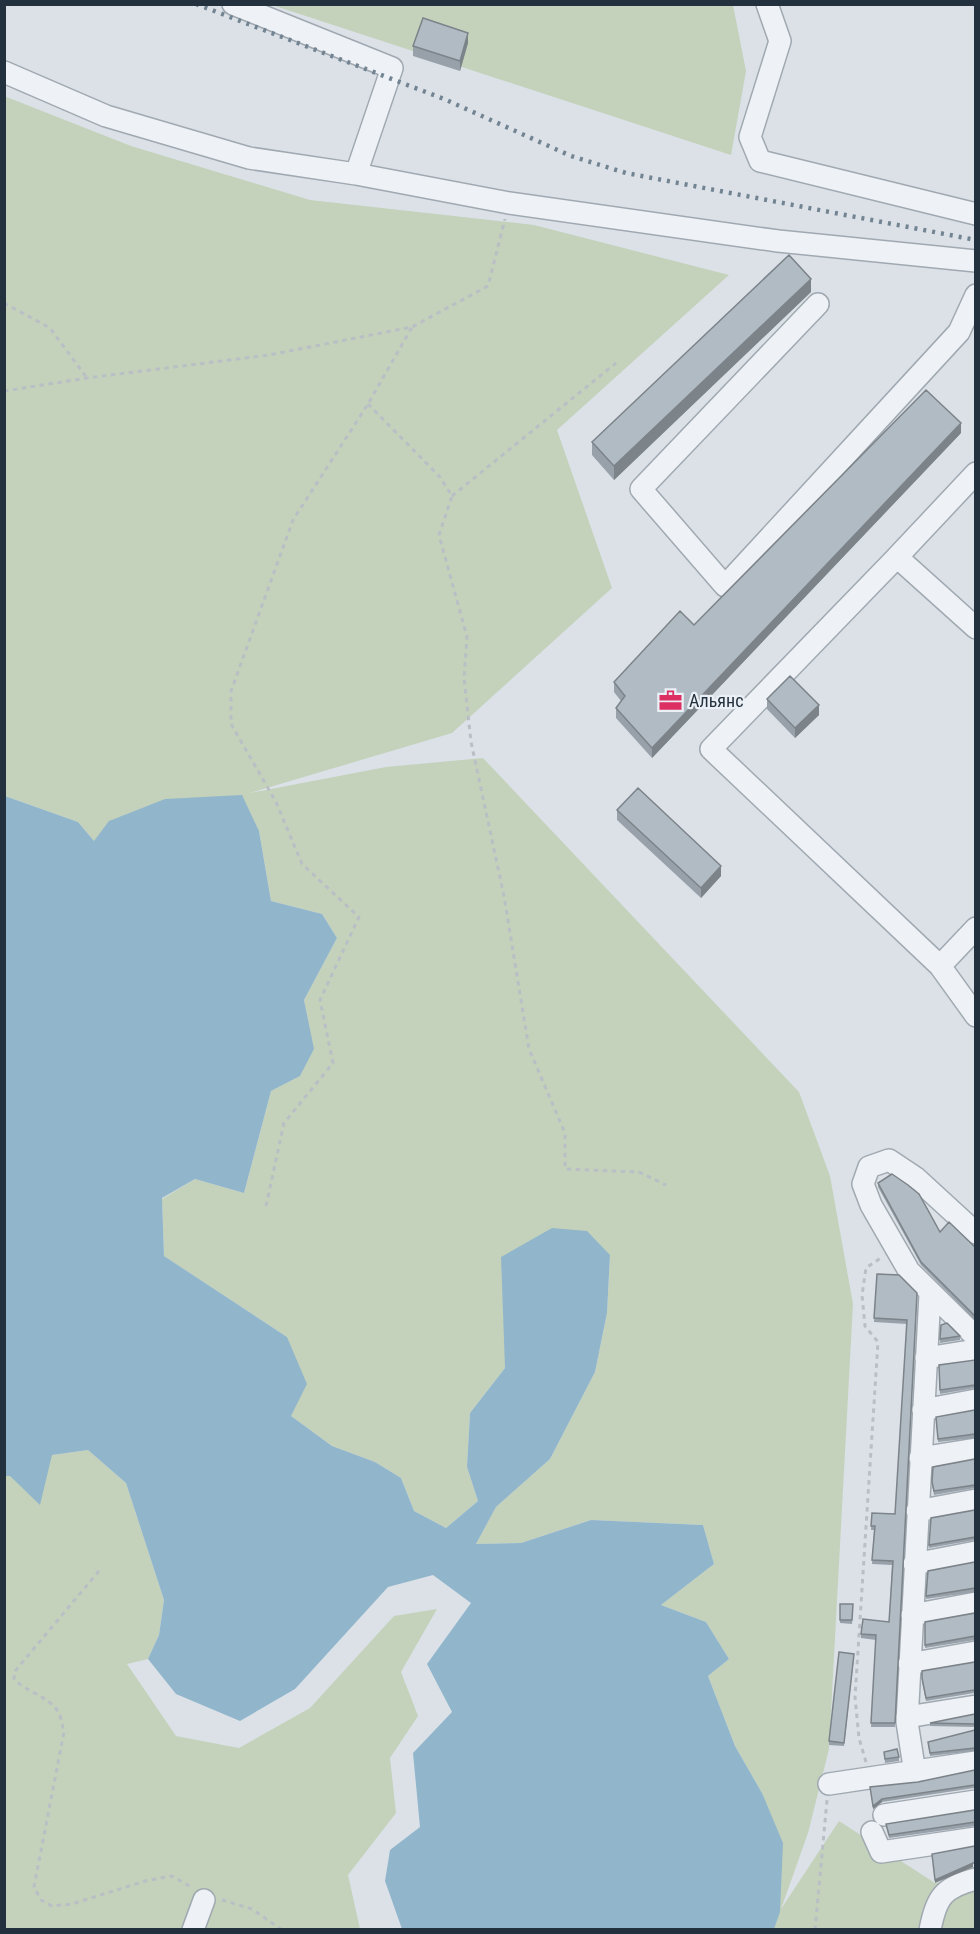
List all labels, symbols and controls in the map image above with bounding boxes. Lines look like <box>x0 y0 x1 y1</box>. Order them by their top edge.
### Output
office icon: Альянс <box>658 688 684 714</box>
place label: Альянс <box>689 690 744 711</box>

